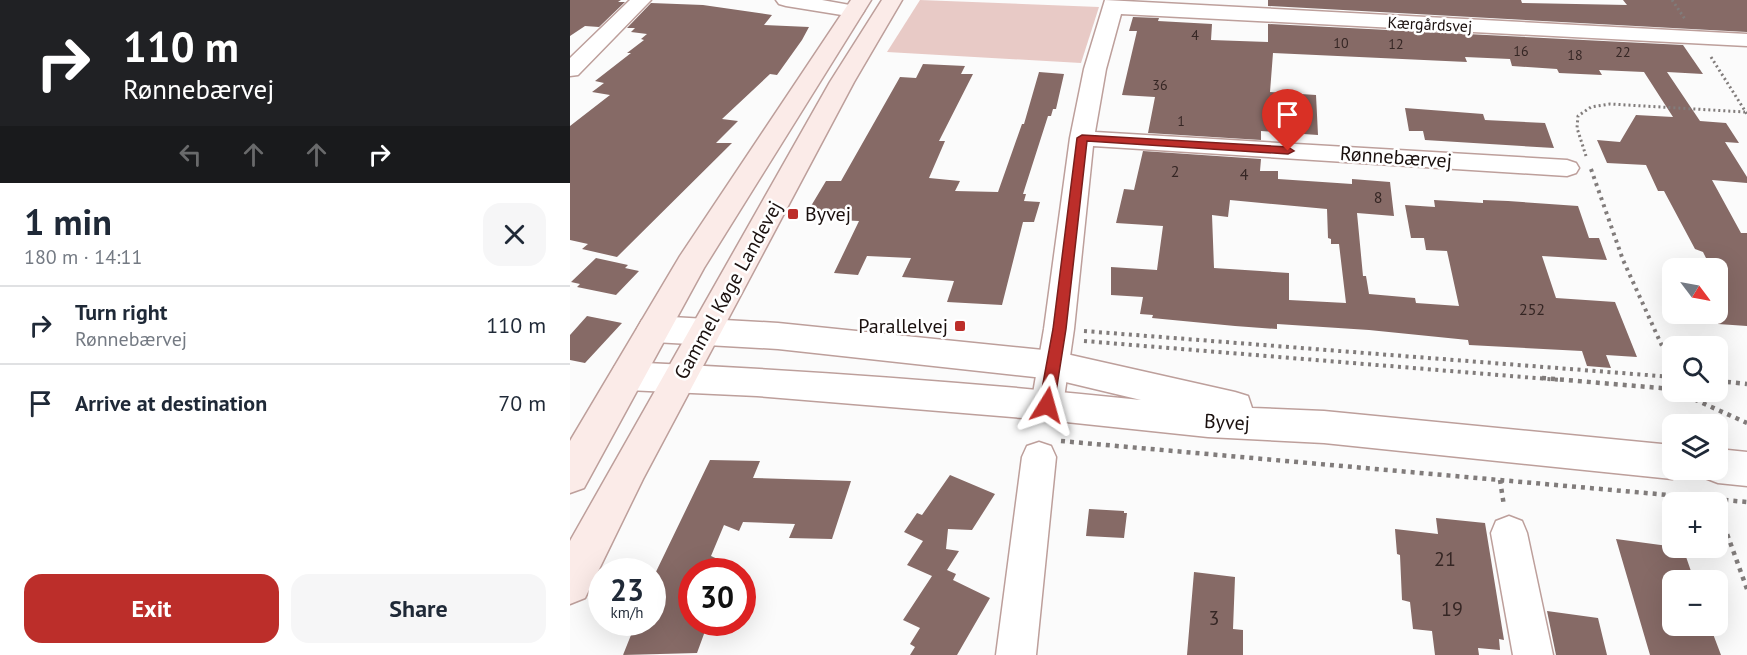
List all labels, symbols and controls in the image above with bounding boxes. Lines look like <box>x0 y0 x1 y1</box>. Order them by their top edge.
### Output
street label: Kærgårdsvej <box>1387 12 1473 36</box>
text: 110 m <box>123 19 239 74</box>
icon: right <box>24 24 102 102</box>
house number: 4 <box>1191 26 1199 44</box>
house number: 10 <box>1333 34 1349 52</box>
house number: 12 <box>1388 35 1404 53</box>
house number: 16 <box>1513 42 1529 60</box>
house number: 22 <box>1615 43 1631 61</box>
house number: 18 <box>1567 46 1583 64</box>
text: Rønnebærvej <box>123 72 274 106</box>
house number: 36 <box>1152 76 1168 94</box>
pin <box>1262 89 1313 151</box>
icon: arrive <box>1271 98 1304 131</box>
house number: 1 <box>1177 112 1185 130</box>
icon: left <box>174 138 207 171</box>
icon: ahead <box>237 138 270 171</box>
icon: ahead <box>300 138 333 171</box>
icon: right <box>363 138 396 171</box>
street label: Rønnebærvej <box>1339 140 1453 174</box>
house number: 2 <box>1171 161 1179 181</box>
house number: 4 <box>1240 164 1249 184</box>
house number: 8 <box>1374 187 1382 207</box>
street label: Gammel Køge Landevej <box>668 196 788 384</box>
text: 1 min <box>24 198 112 245</box>
place label: Byvej <box>805 201 851 227</box>
button: close <box>483 203 546 266</box>
marker: Byvej <box>786 207 800 221</box>
text: 180 m · 14:11 <box>24 244 142 270</box>
north arrow <box>1662 258 1728 324</box>
map controls <box>1662 258 1728 636</box>
text: Turn right <box>75 298 167 326</box>
house number: 252 <box>1519 299 1545 319</box>
icon: right <box>24 309 57 342</box>
text: 110 m <box>486 311 546 339</box>
place label: Parallelvej <box>858 313 948 339</box>
marker: Parallelvej <box>953 319 967 333</box>
text: Rønnebærvej <box>75 326 187 352</box>
button: search <box>1662 336 1728 402</box>
position arrow <box>1015 373 1079 437</box>
icon: arrive <box>24 387 57 420</box>
text: Arrive at destination <box>75 389 267 417</box>
text: 70 m <box>498 389 546 417</box>
street label: Byvej <box>1203 408 1251 436</box>
button: layers <box>1662 414 1728 480</box>
button: + <box>1662 492 1728 558</box>
house number: 21 <box>1434 546 1456 572</box>
speed limit sign: 30 <box>678 558 756 636</box>
text: 23 <box>610 570 644 609</box>
button: − <box>1662 570 1728 636</box>
button: Exit <box>24 574 279 643</box>
button: Share <box>291 574 546 643</box>
house number: 19 <box>1441 596 1463 622</box>
text: km/h <box>611 603 643 622</box>
house number: 3 <box>1209 605 1219 631</box>

